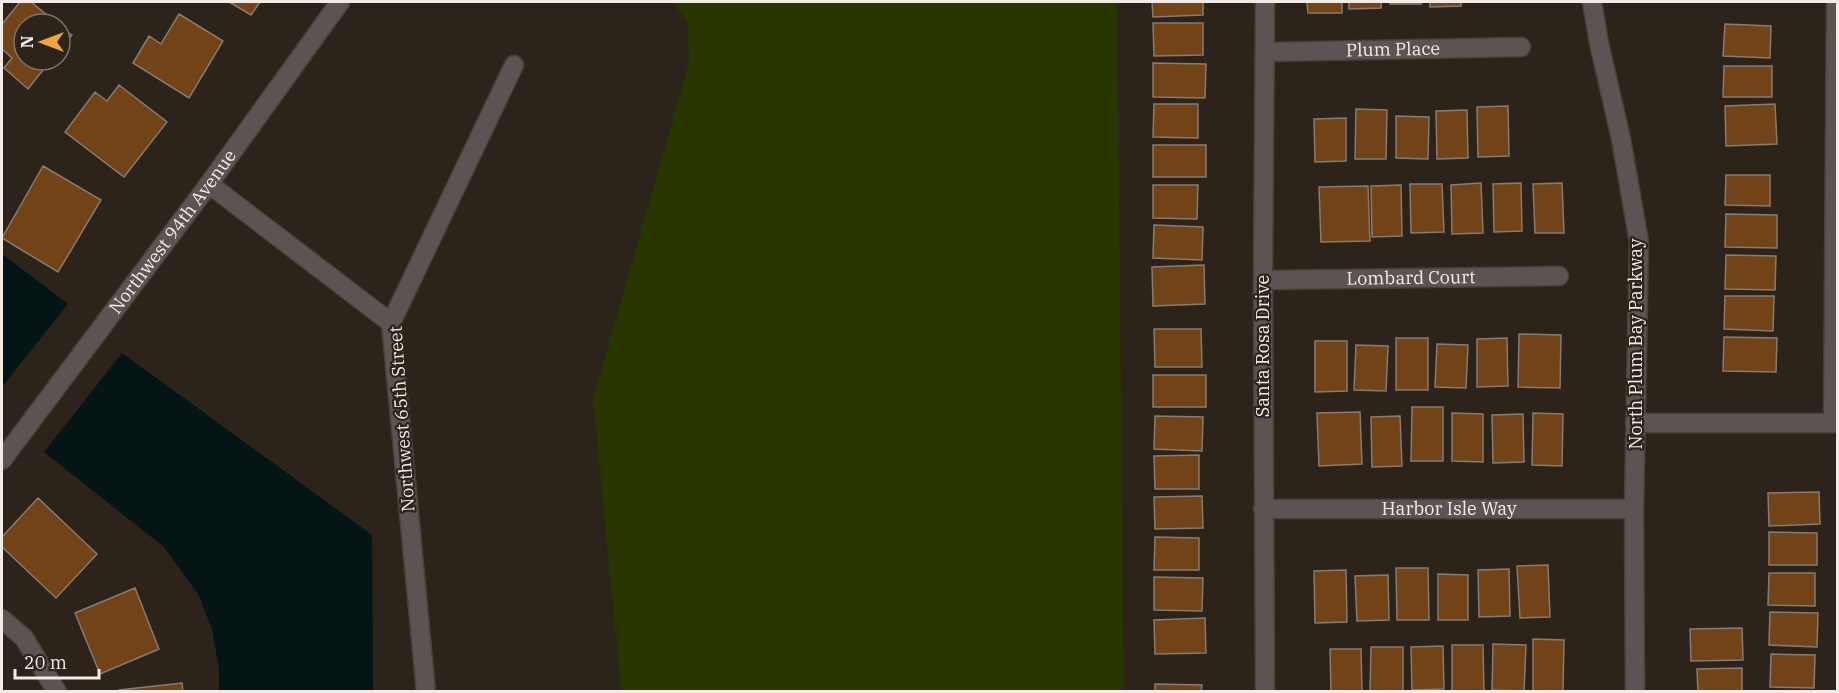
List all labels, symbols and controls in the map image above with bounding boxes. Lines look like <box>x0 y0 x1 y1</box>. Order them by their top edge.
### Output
north arrow <box>12 12 72 72</box>
text: N <box>17 36 37 48</box>
street label: Plum Place <box>1346 37 1440 61</box>
street label: Northwest 94th Avenue <box>104 145 241 318</box>
street label: North Plum Bay Parkway <box>1624 238 1647 450</box>
street label: Lombard Court <box>1346 265 1476 290</box>
street label: Santa Rosa Drive <box>1251 275 1274 417</box>
street label: Northwest 65th Street <box>384 325 419 513</box>
street label: Harbor Isle Way <box>1381 497 1517 520</box>
scale bar <box>15 642 99 680</box>
text: 20 m <box>24 651 67 674</box>

